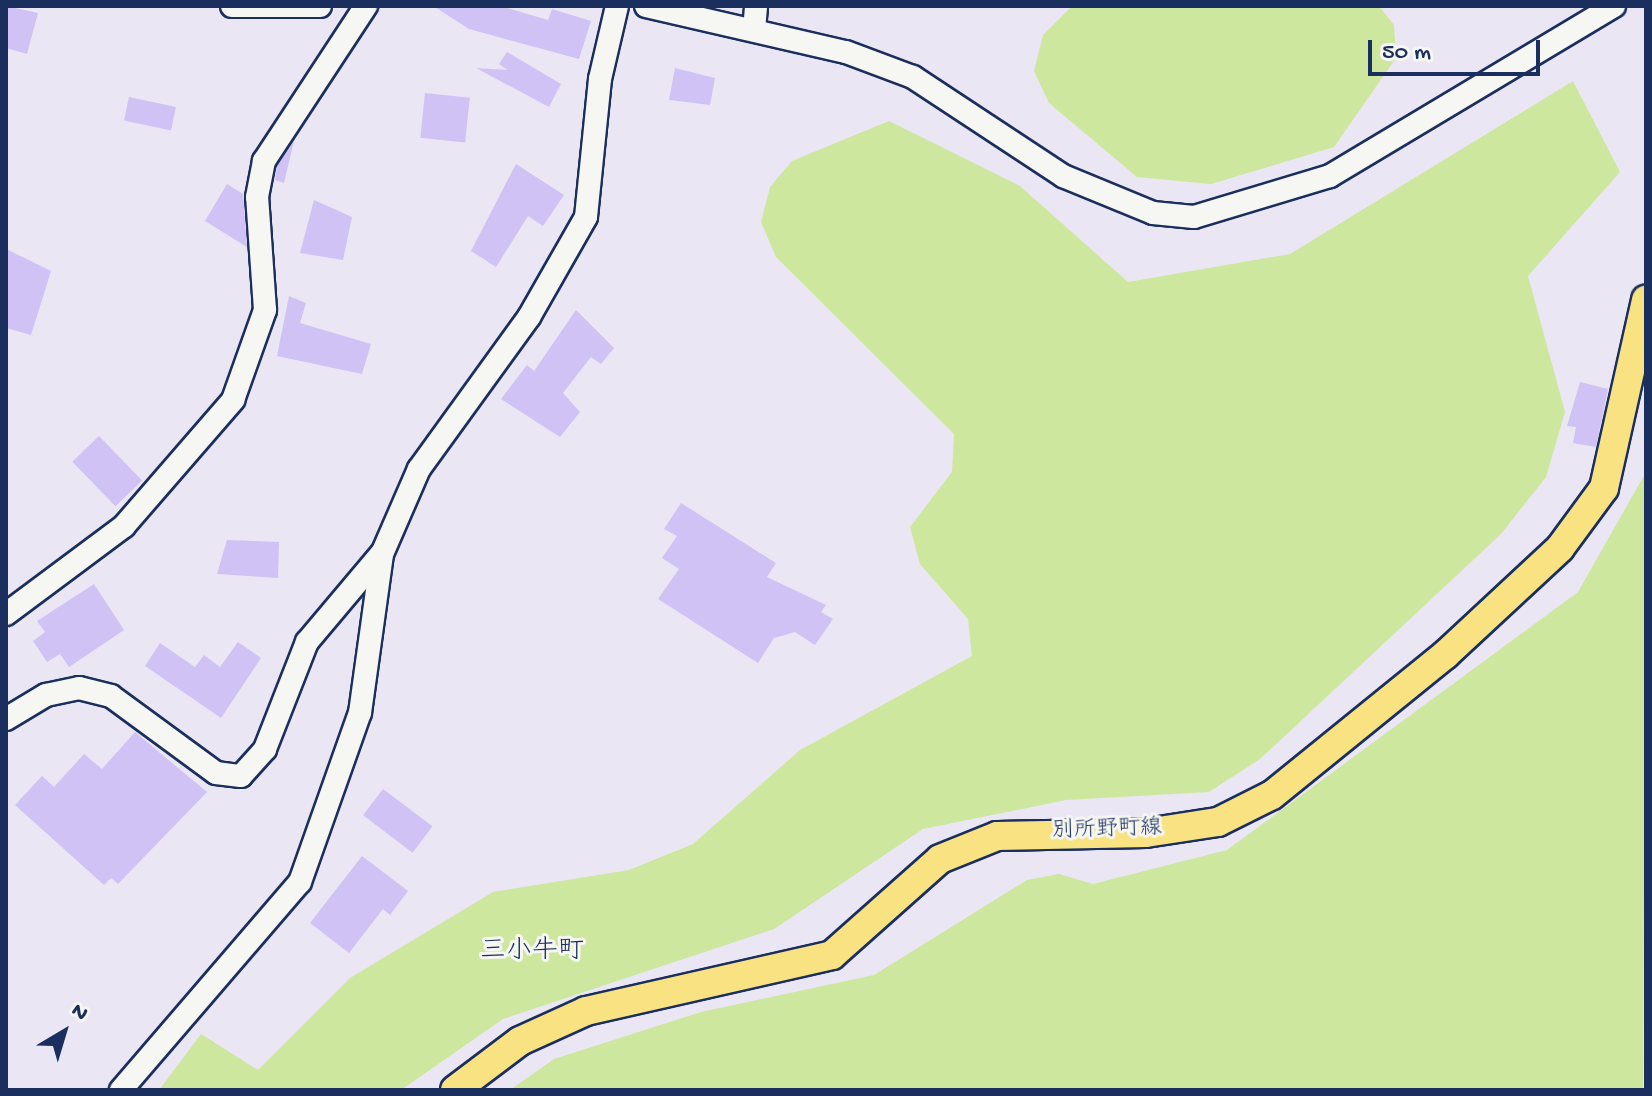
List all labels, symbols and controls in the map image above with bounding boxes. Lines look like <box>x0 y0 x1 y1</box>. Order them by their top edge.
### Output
scale bar <box>1372 24 1544 74</box>
text: 50 m <box>1382 39 1431 68</box>
street label: 別所野町線 <box>1052 816 1162 846</box>
district label: 三小牛町 <box>480 937 584 969</box>
north arrow <box>24 992 104 1072</box>
text: N <box>65 998 92 1028</box>

